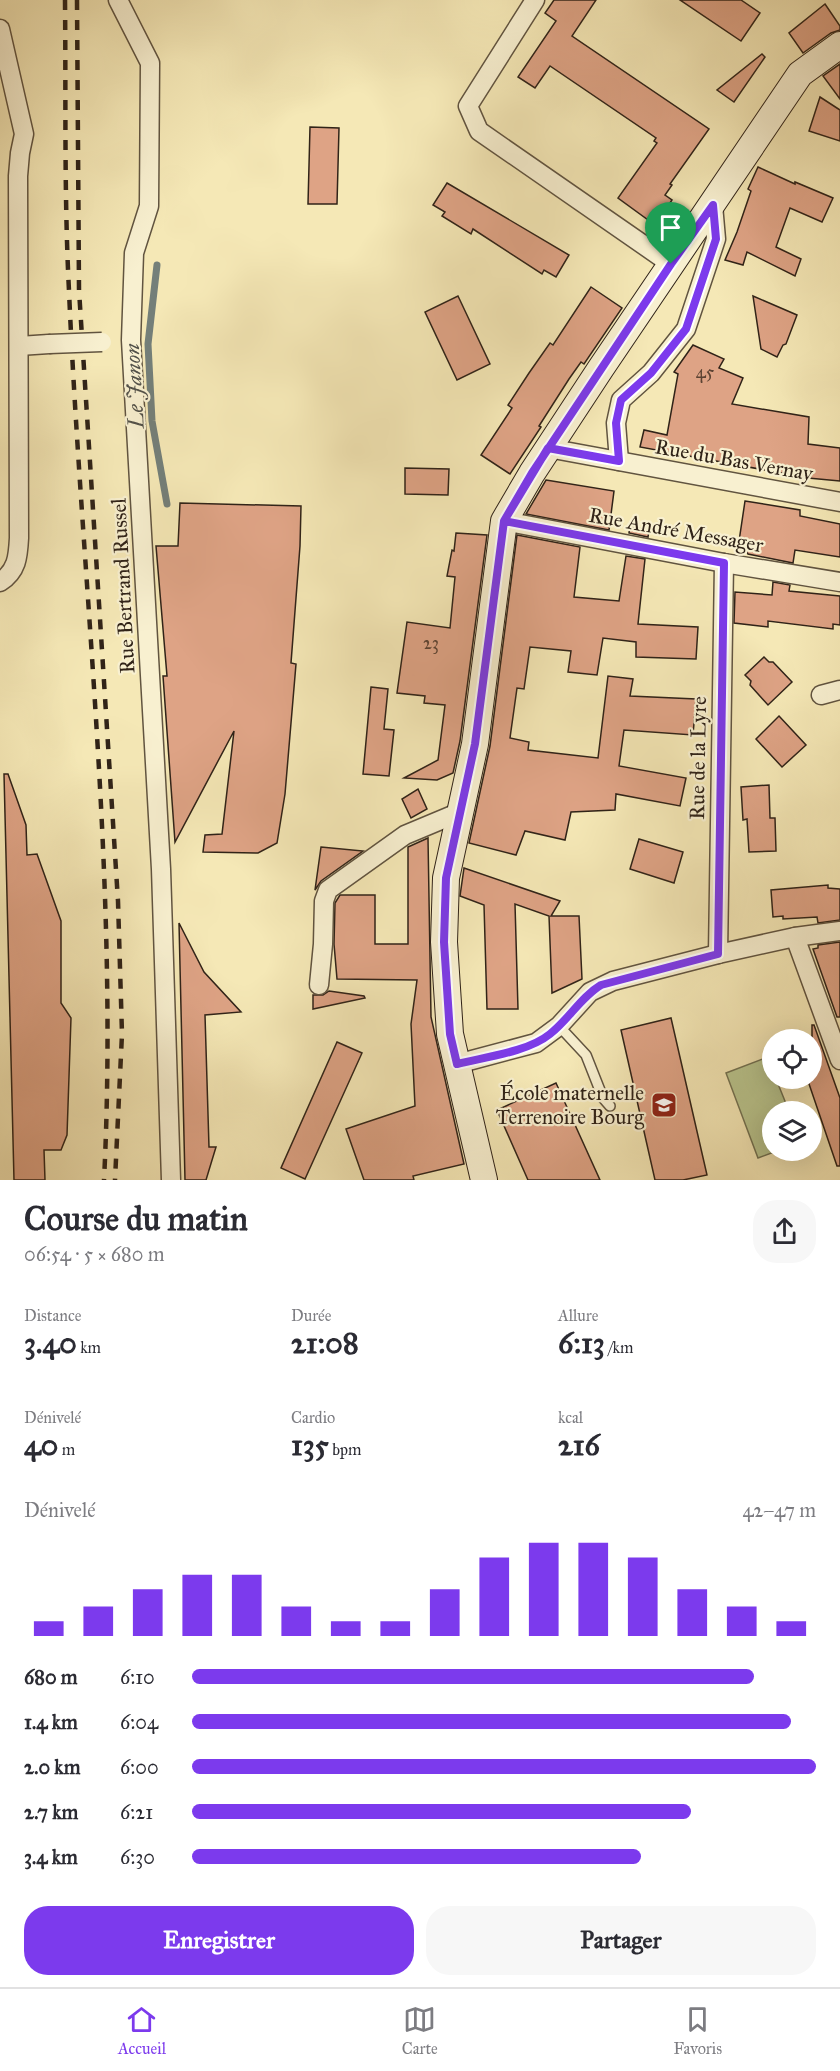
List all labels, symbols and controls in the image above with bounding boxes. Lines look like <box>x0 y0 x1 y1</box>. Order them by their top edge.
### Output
pin <box>645 202 696 264</box>
icon: arrive <box>654 211 687 244</box>
water label: Le Janon <box>118 342 150 430</box>
house number: 45 <box>696 361 715 383</box>
street label: Rue du Bas Vernay <box>653 433 816 487</box>
street label: Rue Bertrand Russel <box>105 497 141 674</box>
street label: Rue André Messager <box>587 502 765 558</box>
house number: 23 <box>423 632 439 654</box>
street label: Rue de la Lyre <box>684 696 712 820</box>
map controls <box>762 1029 822 1161</box>
button: locate <box>762 1029 822 1089</box>
place label: École maternelle Terrenoire Bourg <box>496 1079 644 1130</box>
school or university icon: École maternelle Terrenoire Bourg <box>649 1090 679 1120</box>
button: layers <box>762 1101 822 1161</box>
text: Course du matin <box>24 1199 248 1239</box>
button: share <box>753 1200 816 1263</box>
text: 06:54 · 5 × 680 m <box>24 1242 165 1266</box>
text: Distance <box>24 1306 81 1325</box>
text: Durée <box>291 1306 331 1325</box>
text: Allure <box>558 1306 598 1325</box>
text: 3.40 <box>24 1325 77 1361</box>
text: 21:08 <box>291 1325 359 1361</box>
text: 6:13 <box>558 1325 605 1361</box>
text: km <box>77 1338 101 1357</box>
text: /km <box>605 1338 633 1357</box>
text: Dénivelé <box>24 1408 81 1427</box>
text: Cardio <box>291 1408 335 1427</box>
text: kcal <box>558 1408 583 1427</box>
text: 40 <box>24 1427 58 1463</box>
text: 135 <box>291 1427 329 1463</box>
text: 216 <box>558 1427 600 1463</box>
text: m <box>58 1440 75 1459</box>
text: bpm <box>329 1440 361 1459</box>
text: Dénivelé <box>24 1498 96 1522</box>
text: 42–47 m <box>742 1498 816 1522</box>
text: 680 m <box>24 1665 78 1689</box>
text: 6:10 <box>120 1665 155 1689</box>
text: 1.4 km <box>24 1710 78 1734</box>
text: 6:04 <box>120 1710 158 1734</box>
text: 2.0 km <box>24 1755 80 1779</box>
text: 6:00 <box>120 1755 159 1779</box>
text: 2.7 km <box>24 1800 78 1824</box>
text: 6:21 <box>120 1800 153 1824</box>
text: 3.4 km <box>24 1845 78 1869</box>
text: 6:30 <box>120 1845 155 1869</box>
button: Enregistrer <box>24 1906 414 1975</box>
button: Partager <box>426 1906 816 1975</box>
tab: Accueil <box>118 2003 166 2058</box>
tab: Carte <box>402 2003 438 2058</box>
tab: Favoris <box>673 2003 722 2058</box>

